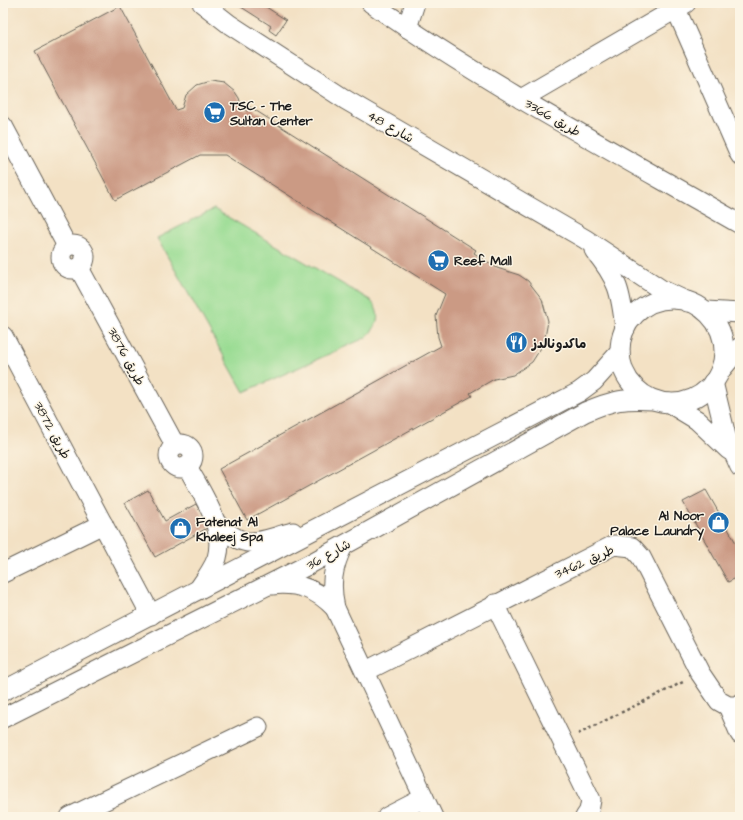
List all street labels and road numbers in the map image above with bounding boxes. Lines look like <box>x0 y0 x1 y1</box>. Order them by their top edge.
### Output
street label: طريق 3366 <box>521 95 584 141</box>
street label: شارع 48 <box>364 106 417 147</box>
street label: طريق 3876 <box>103 324 149 389</box>
street label: طريق 3872 <box>29 398 75 463</box>
street label: شارع 36 <box>303 535 354 574</box>
street label: طريق 3462 <box>552 541 617 583</box>

